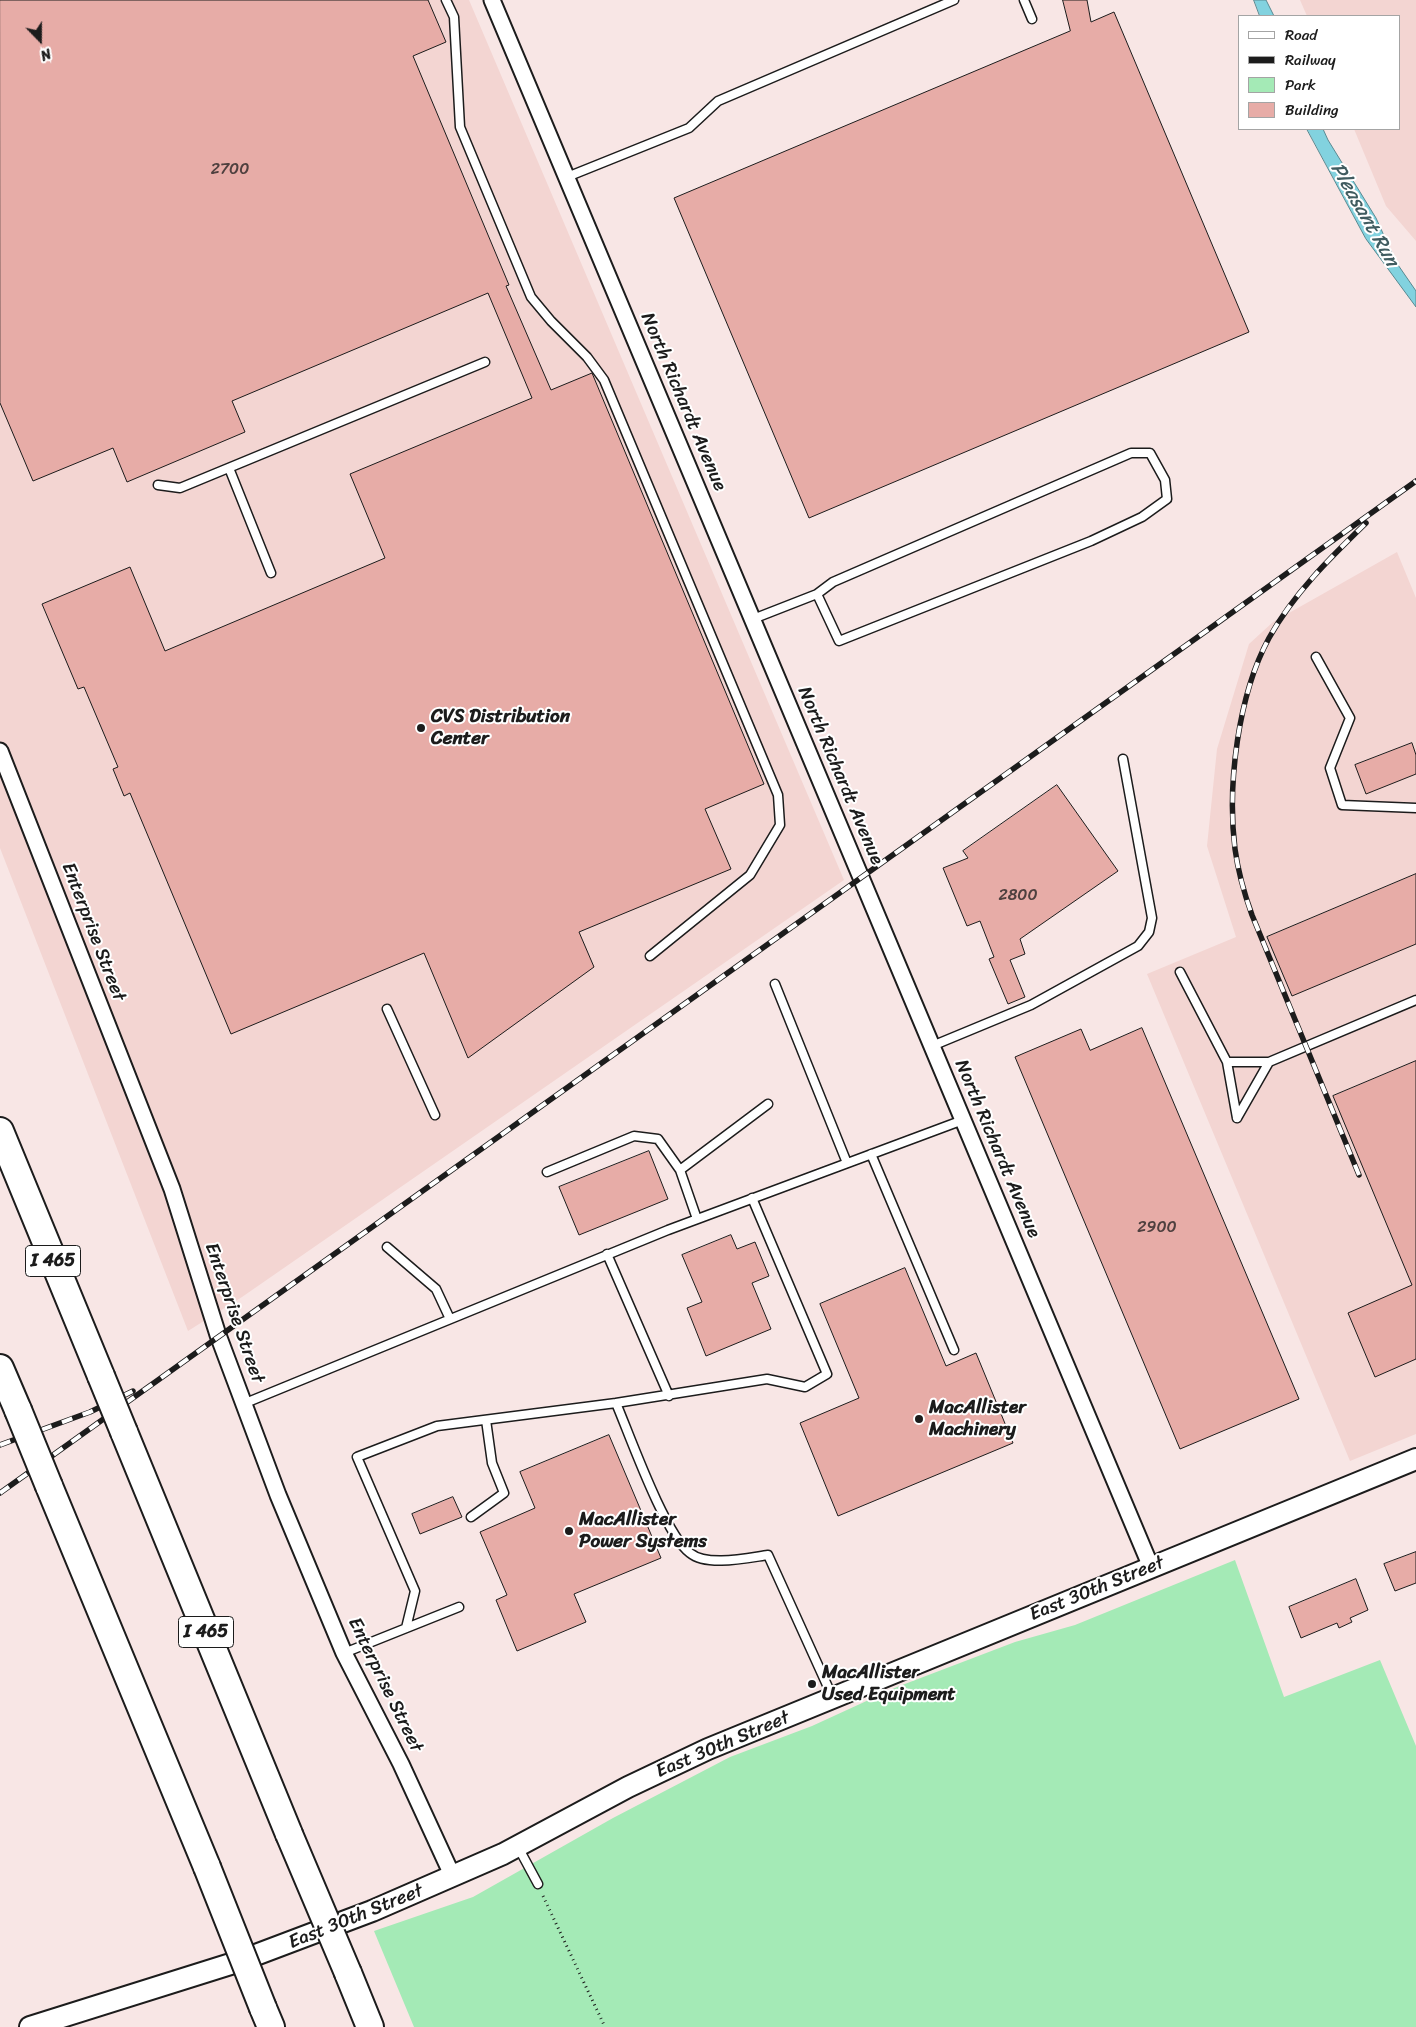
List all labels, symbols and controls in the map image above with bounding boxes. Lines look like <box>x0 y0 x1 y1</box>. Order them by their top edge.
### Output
north arrow <box>15 15 65 65</box>
legend <box>1238 15 1401 130</box>
text: Road <box>1285 22 1317 48</box>
text: N <box>37 41 55 68</box>
text: Railway <box>1285 47 1336 73</box>
text: Park <box>1285 72 1316 98</box>
text: Building <box>1285 97 1339 123</box>
water label: Pleasant Run <box>1325 159 1403 271</box>
house number: 2700 <box>211 160 249 180</box>
street label: North Richardt Avenue <box>635 310 731 494</box>
street label: North Richardt Avenue <box>792 684 888 868</box>
place label: CVS Distribution Center <box>431 706 570 750</box>
marker: CVS Distribution Center <box>415 722 427 734</box>
street label: Enterprise Street <box>56 859 130 1005</box>
house number: 2800 <box>998 886 1038 906</box>
street label: North Richardt Avenue <box>949 1057 1045 1241</box>
house number: 2900 <box>1137 1218 1177 1238</box>
street label: Enterprise Street <box>199 1240 269 1386</box>
road number: I 465 <box>26 1246 80 1276</box>
place label: MacAllister Machinery <box>929 1397 1026 1441</box>
marker: MacAllister Machinery <box>913 1413 925 1425</box>
place label: MacAllister Power Systems <box>579 1509 707 1553</box>
marker: MacAllister Power Systems <box>563 1525 575 1537</box>
street label: East 30th Street <box>1026 1552 1168 1626</box>
street label: Enterprise Street <box>343 1614 427 1756</box>
road number: I 465 <box>178 1616 234 1648</box>
place label: MacAllister Used Equipment <box>822 1662 956 1706</box>
marker: MacAllister Used Equipment <box>806 1678 818 1690</box>
street label: East 30th Street <box>653 1707 793 1783</box>
street label: East 30th Street <box>285 1880 427 1954</box>

